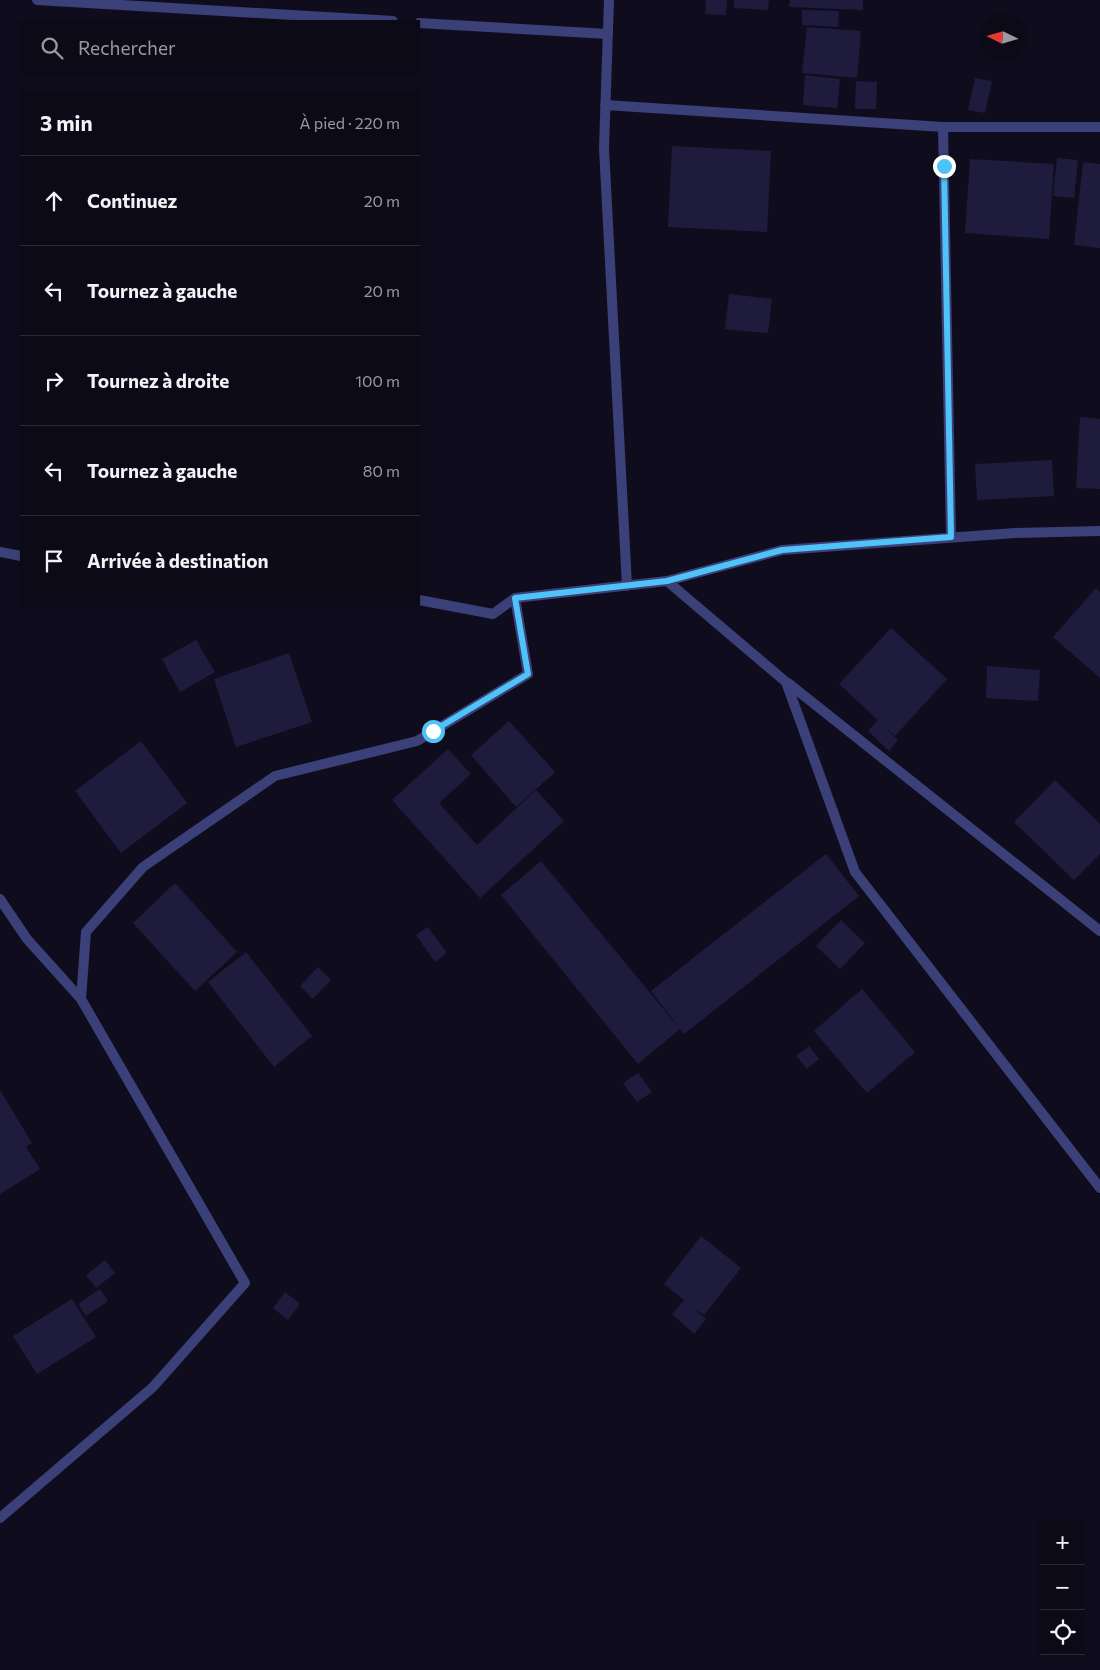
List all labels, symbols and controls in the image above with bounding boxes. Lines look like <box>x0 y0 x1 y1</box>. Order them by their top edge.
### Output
north arrow <box>980 15 1025 60</box>
search box <box>20 20 420 75</box>
icon: search <box>38 34 66 62</box>
text: Rechercher <box>78 36 176 59</box>
text: 3 min <box>40 110 93 135</box>
text: À pied · 220 m <box>300 113 400 132</box>
route end <box>933 155 956 178</box>
icon: ahead <box>40 187 68 215</box>
text: Continuez <box>87 189 177 212</box>
text: 20 m <box>364 191 400 210</box>
icon: left <box>40 277 68 305</box>
text: Tournez à gauche <box>87 279 237 302</box>
text: 20 m <box>364 281 400 300</box>
icon: right <box>40 367 68 395</box>
text: Tournez à droite <box>87 369 229 392</box>
text: 100 m <box>355 371 400 390</box>
icon: left <box>40 457 68 485</box>
text: Tournez à gauche <box>87 459 237 482</box>
text: 80 m <box>363 461 400 480</box>
icon: arrive <box>40 547 68 575</box>
text: Arrivée à destination <box>87 549 269 572</box>
route start <box>422 720 445 743</box>
map controls <box>1040 1520 1085 1655</box>
button: + <box>1040 1520 1085 1565</box>
button: − <box>1040 1565 1085 1610</box>
button: locate <box>1040 1610 1085 1655</box>

